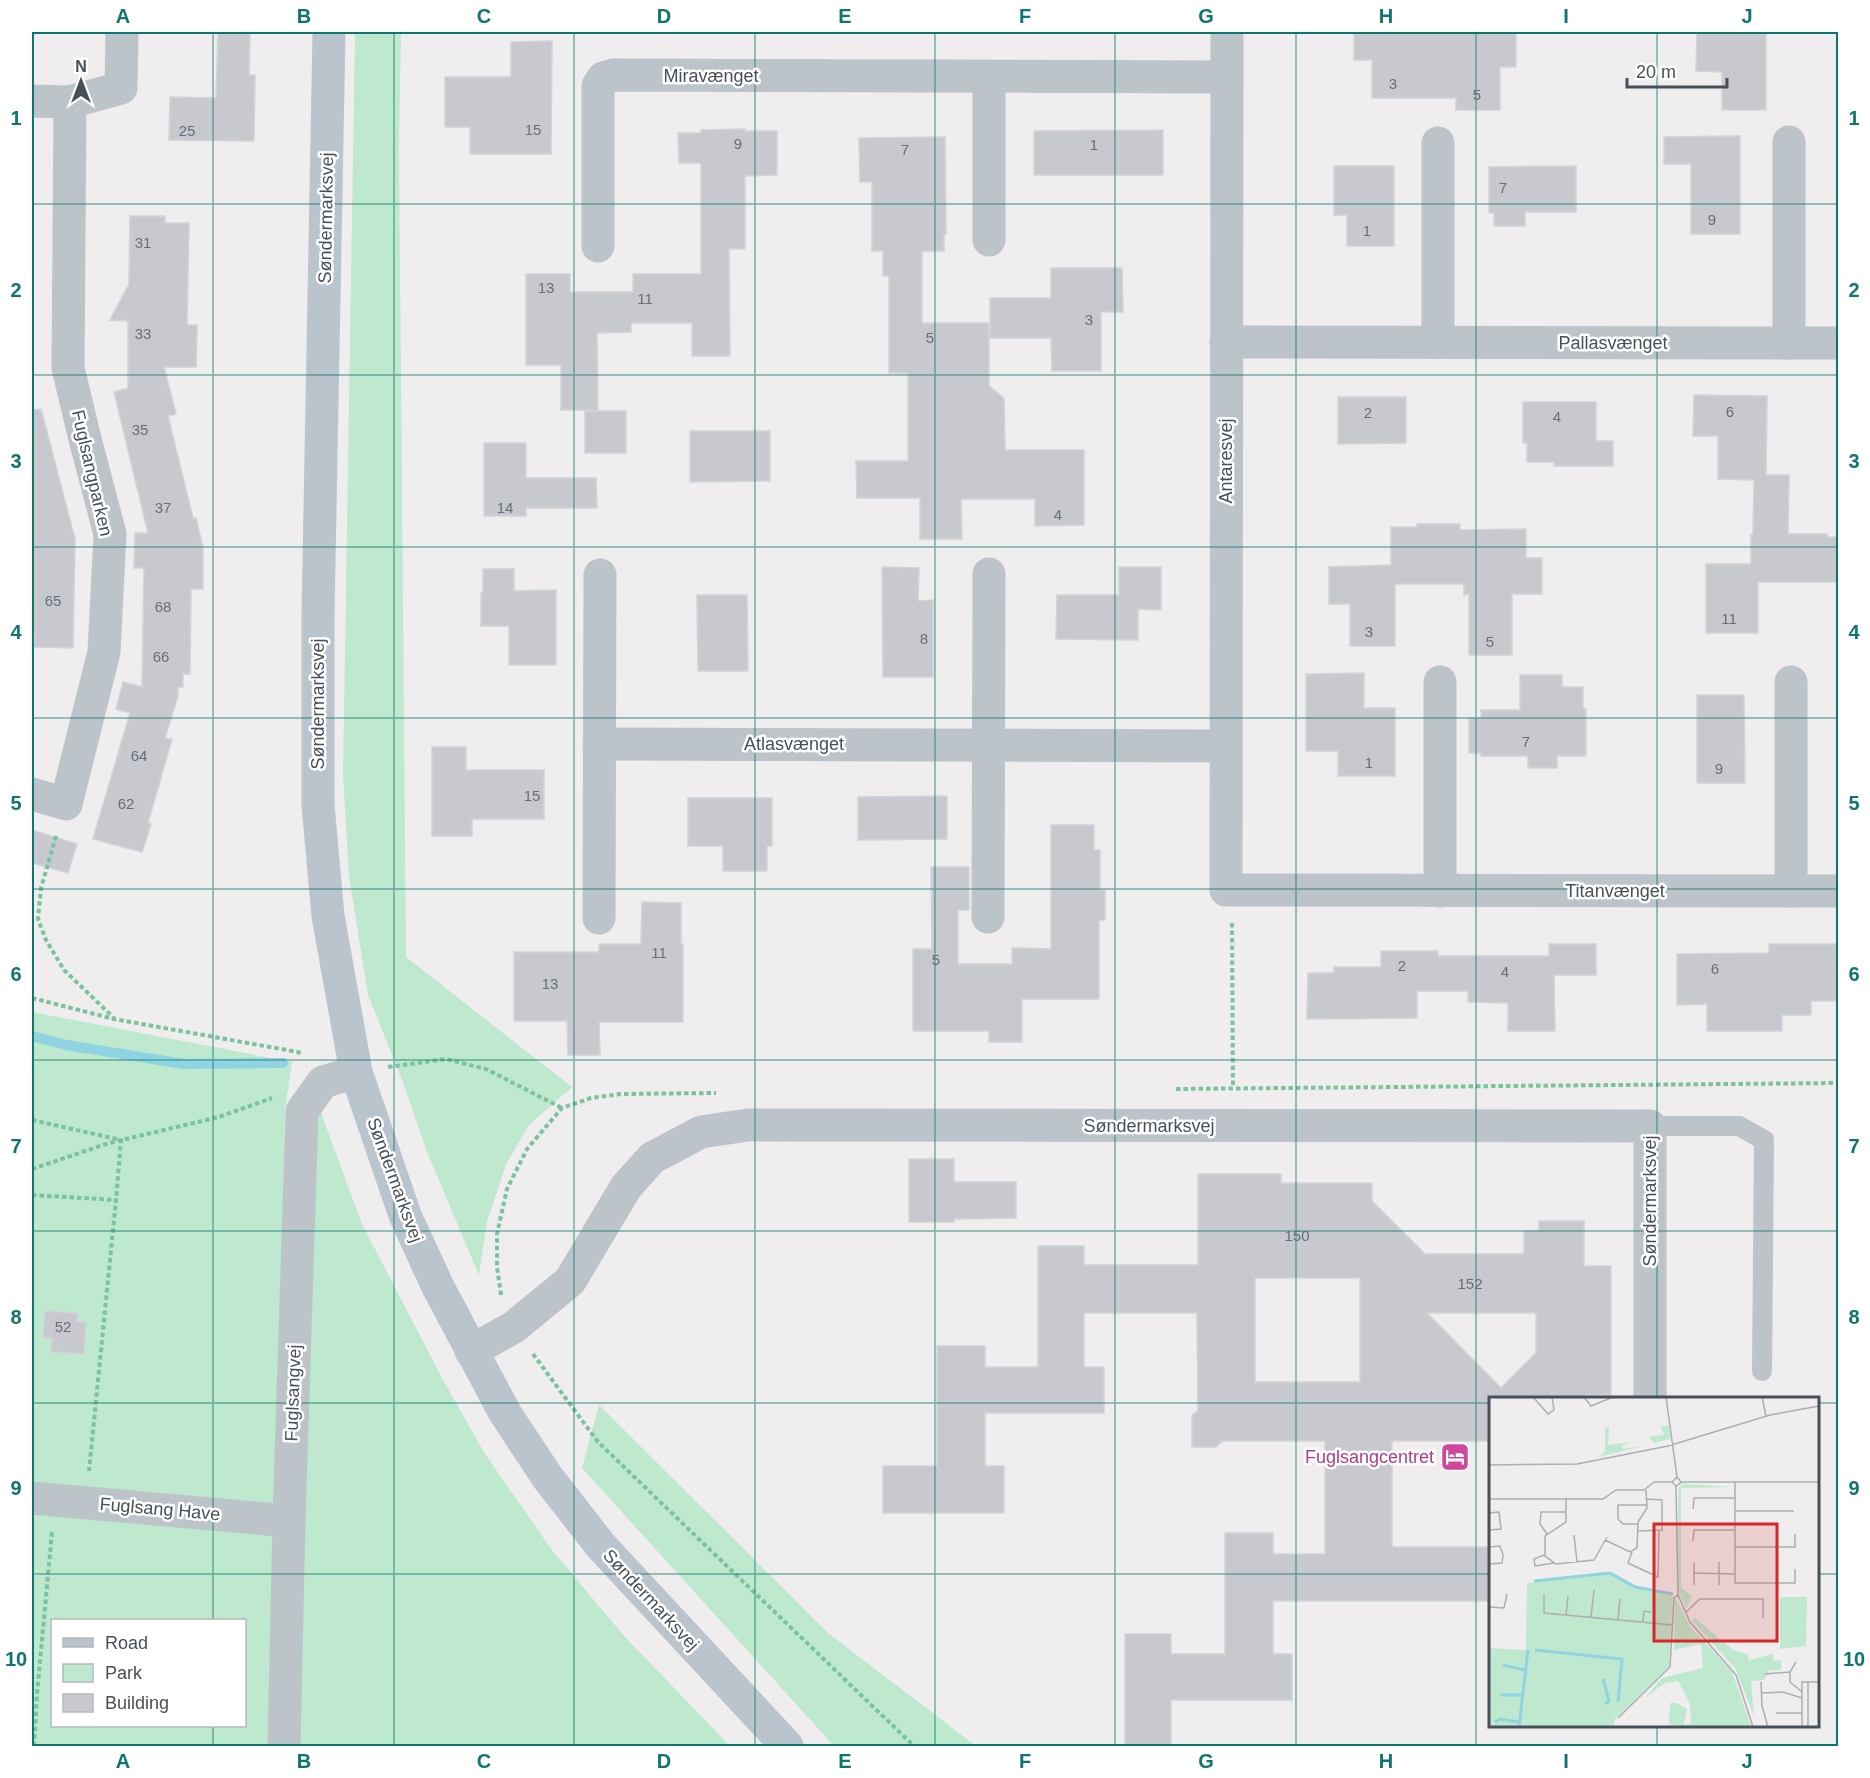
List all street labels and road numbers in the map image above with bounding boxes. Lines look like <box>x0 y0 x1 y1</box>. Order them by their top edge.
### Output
street label: Miravænget <box>663 66 759 86</box>
street label: Søndermarksvej <box>315 152 337 284</box>
street label: Pallasvænget <box>1558 333 1668 353</box>
street label: Fuglsangparken <box>68 408 116 538</box>
street label: Antaresvej <box>1216 418 1236 504</box>
street label: Søndermarksvej <box>308 638 328 770</box>
street label: Atlasvænget <box>744 734 844 754</box>
street label: Titanvænget <box>1565 881 1665 901</box>
street label: Søndermarksvej <box>363 1115 427 1245</box>
street label: Søndermarksvej <box>1083 1116 1215 1136</box>
street label: Søndermarksvej <box>1640 1135 1660 1267</box>
street label: Fuglsangvej <box>281 1344 305 1442</box>
street label: Fuglsang Have <box>99 1494 221 1524</box>
street label: Søndermarksvej <box>599 1545 703 1655</box>

